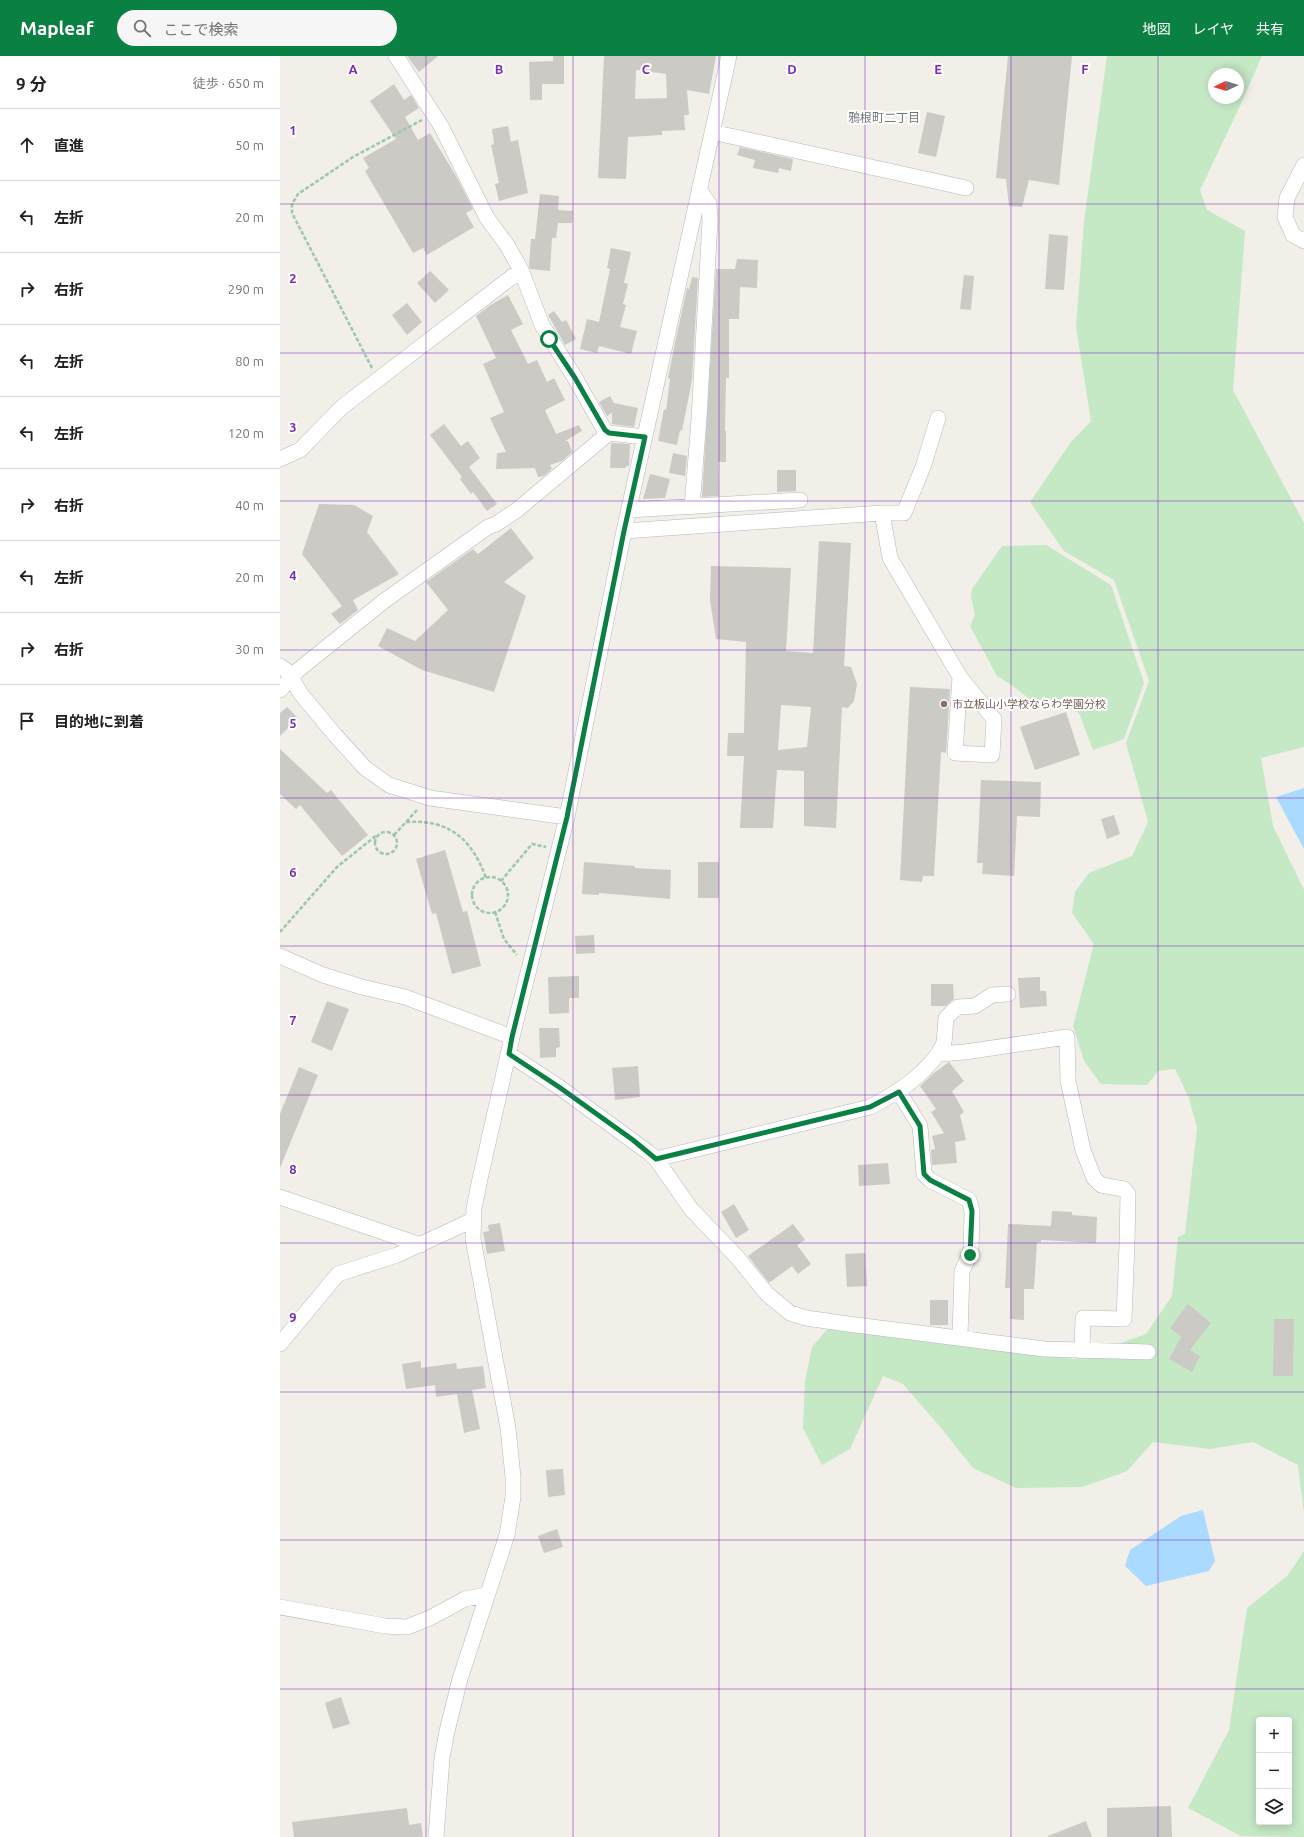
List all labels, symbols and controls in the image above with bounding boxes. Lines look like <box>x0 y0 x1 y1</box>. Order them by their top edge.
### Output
search box <box>117 10 397 46</box>
text: Mapleaf <box>20 17 93 39</box>
icon: search <box>131 17 153 39</box>
text: ここで検索 <box>163 21 238 38</box>
text: 地図 <box>1142 21 1170 37</box>
text: レイヤ <box>1192 21 1234 37</box>
text: 共有 <box>1256 21 1284 37</box>
text: A <box>348 62 358 76</box>
text: B <box>495 62 504 76</box>
text: C <box>642 62 651 76</box>
text: D <box>787 62 797 76</box>
text: E <box>934 62 942 76</box>
text: F <box>1081 62 1089 76</box>
north arrow <box>1208 68 1244 104</box>
text: 9 分 <box>16 74 47 93</box>
text: 徒歩 · 650 m <box>193 76 264 90</box>
district label: 鴉根町二丁目 <box>848 111 920 124</box>
text: 1 <box>289 123 297 137</box>
icon: ahead <box>16 134 38 156</box>
text: 直進 <box>54 137 84 154</box>
text: 50 m <box>235 138 264 152</box>
icon: left <box>16 206 38 228</box>
text: 左折 <box>54 209 84 226</box>
text: 20 m <box>235 210 264 224</box>
text: 2 <box>289 271 297 285</box>
icon: right <box>16 278 38 300</box>
text: 右折 <box>54 281 84 298</box>
text: 290 m <box>228 282 264 296</box>
route start <box>540 330 558 348</box>
icon: left <box>16 350 38 372</box>
text: 左折 <box>54 353 84 370</box>
text: 80 m <box>235 354 264 368</box>
text: 3 <box>289 420 297 434</box>
icon: left <box>16 422 38 444</box>
text: 左折 <box>54 425 84 442</box>
text: 120 m <box>228 426 264 440</box>
icon: right <box>16 494 38 516</box>
text: 右折 <box>54 497 84 514</box>
text: 40 m <box>235 498 264 512</box>
icon: left <box>16 566 38 588</box>
text: 4 <box>289 568 297 582</box>
text: 左折 <box>54 569 84 586</box>
text: 20 m <box>235 570 264 584</box>
icon: right <box>16 638 38 660</box>
text: 右折 <box>54 641 84 658</box>
text: 30 m <box>235 642 264 656</box>
place label: 市立板山小学校ならわ学園分校 <box>952 698 1106 710</box>
marker: 市立板山小学校ならわ学園分校 <box>939 699 949 709</box>
icon: arrive <box>16 710 38 732</box>
text: 目的地に到着 <box>54 713 144 730</box>
text: 5 <box>289 716 297 730</box>
text: 6 <box>289 865 297 879</box>
text: 7 <box>289 1013 297 1027</box>
text: 8 <box>289 1162 297 1176</box>
route end <box>961 1246 979 1264</box>
text: 9 <box>289 1310 297 1324</box>
map controls <box>1256 1717 1292 1825</box>
button: + <box>1256 1717 1292 1753</box>
button: − <box>1256 1753 1292 1789</box>
button: layers <box>1256 1789 1292 1825</box>

